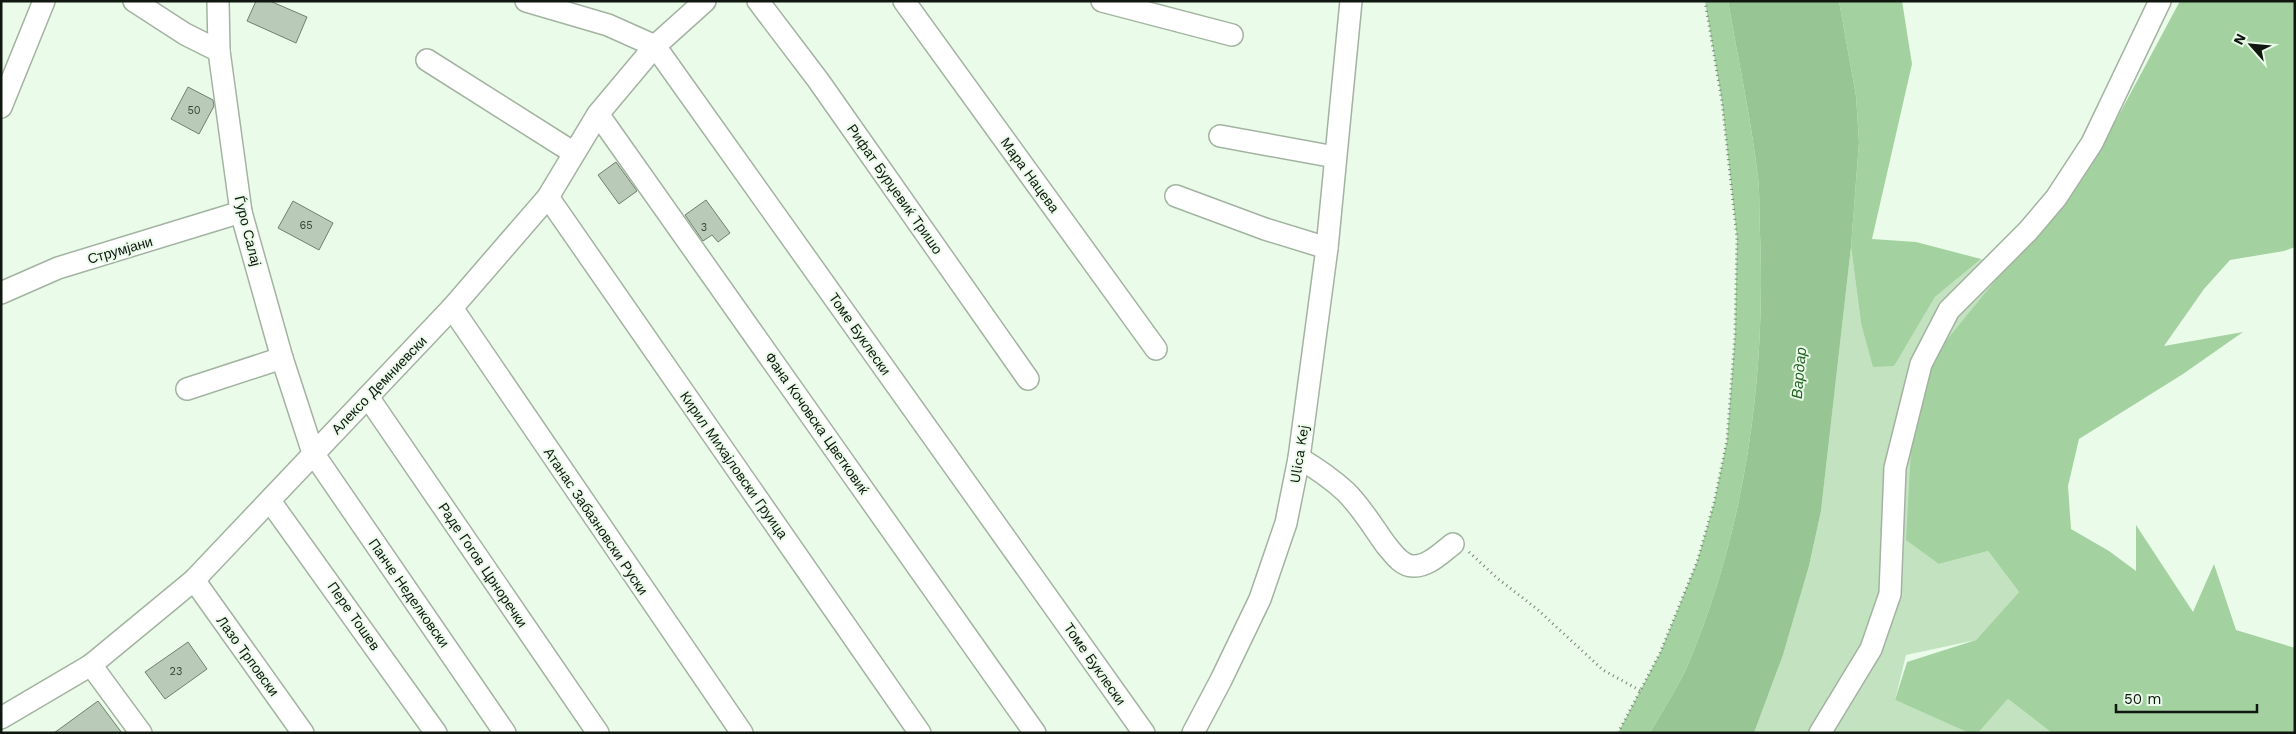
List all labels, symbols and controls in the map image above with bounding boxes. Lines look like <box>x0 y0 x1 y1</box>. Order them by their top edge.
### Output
north arrow <box>2226 20 2276 70</box>
text: N <box>2230 31 2249 47</box>
house number: 50 <box>187 104 201 117</box>
street label: Рифат Бурџевиќ Тришо <box>844 121 946 257</box>
street label: Мара Нацева <box>997 134 1063 216</box>
street label: Ѓуро Салај <box>232 194 264 268</box>
house number: 65 <box>299 219 313 232</box>
house number: 3 <box>701 221 707 234</box>
street label: Струмјани <box>86 233 154 267</box>
street label: Томе Буклески <box>826 290 894 378</box>
street label: Алексо Демниевски <box>328 333 430 437</box>
water label: Вардар <box>1788 346 1810 400</box>
street label: Фана Кочовска Цветковиќ <box>762 349 873 498</box>
street label: Кирил Михајловски Груица <box>677 388 791 542</box>
street label: Ulica Kej <box>1287 424 1311 484</box>
street label: Атанас Забазновски Руски <box>541 444 651 598</box>
street label: Раде Гогов Црноречки <box>435 500 531 630</box>
street label: Панче Неделковски <box>365 536 453 650</box>
street label: Пере Тошев <box>325 579 383 653</box>
street label: Лазо Трповски <box>214 613 282 699</box>
street label: Томе Буклески <box>1061 620 1129 708</box>
house number: 23 <box>170 665 182 678</box>
scale bar <box>2116 682 2257 714</box>
text: 50 m <box>2124 690 2161 708</box>

